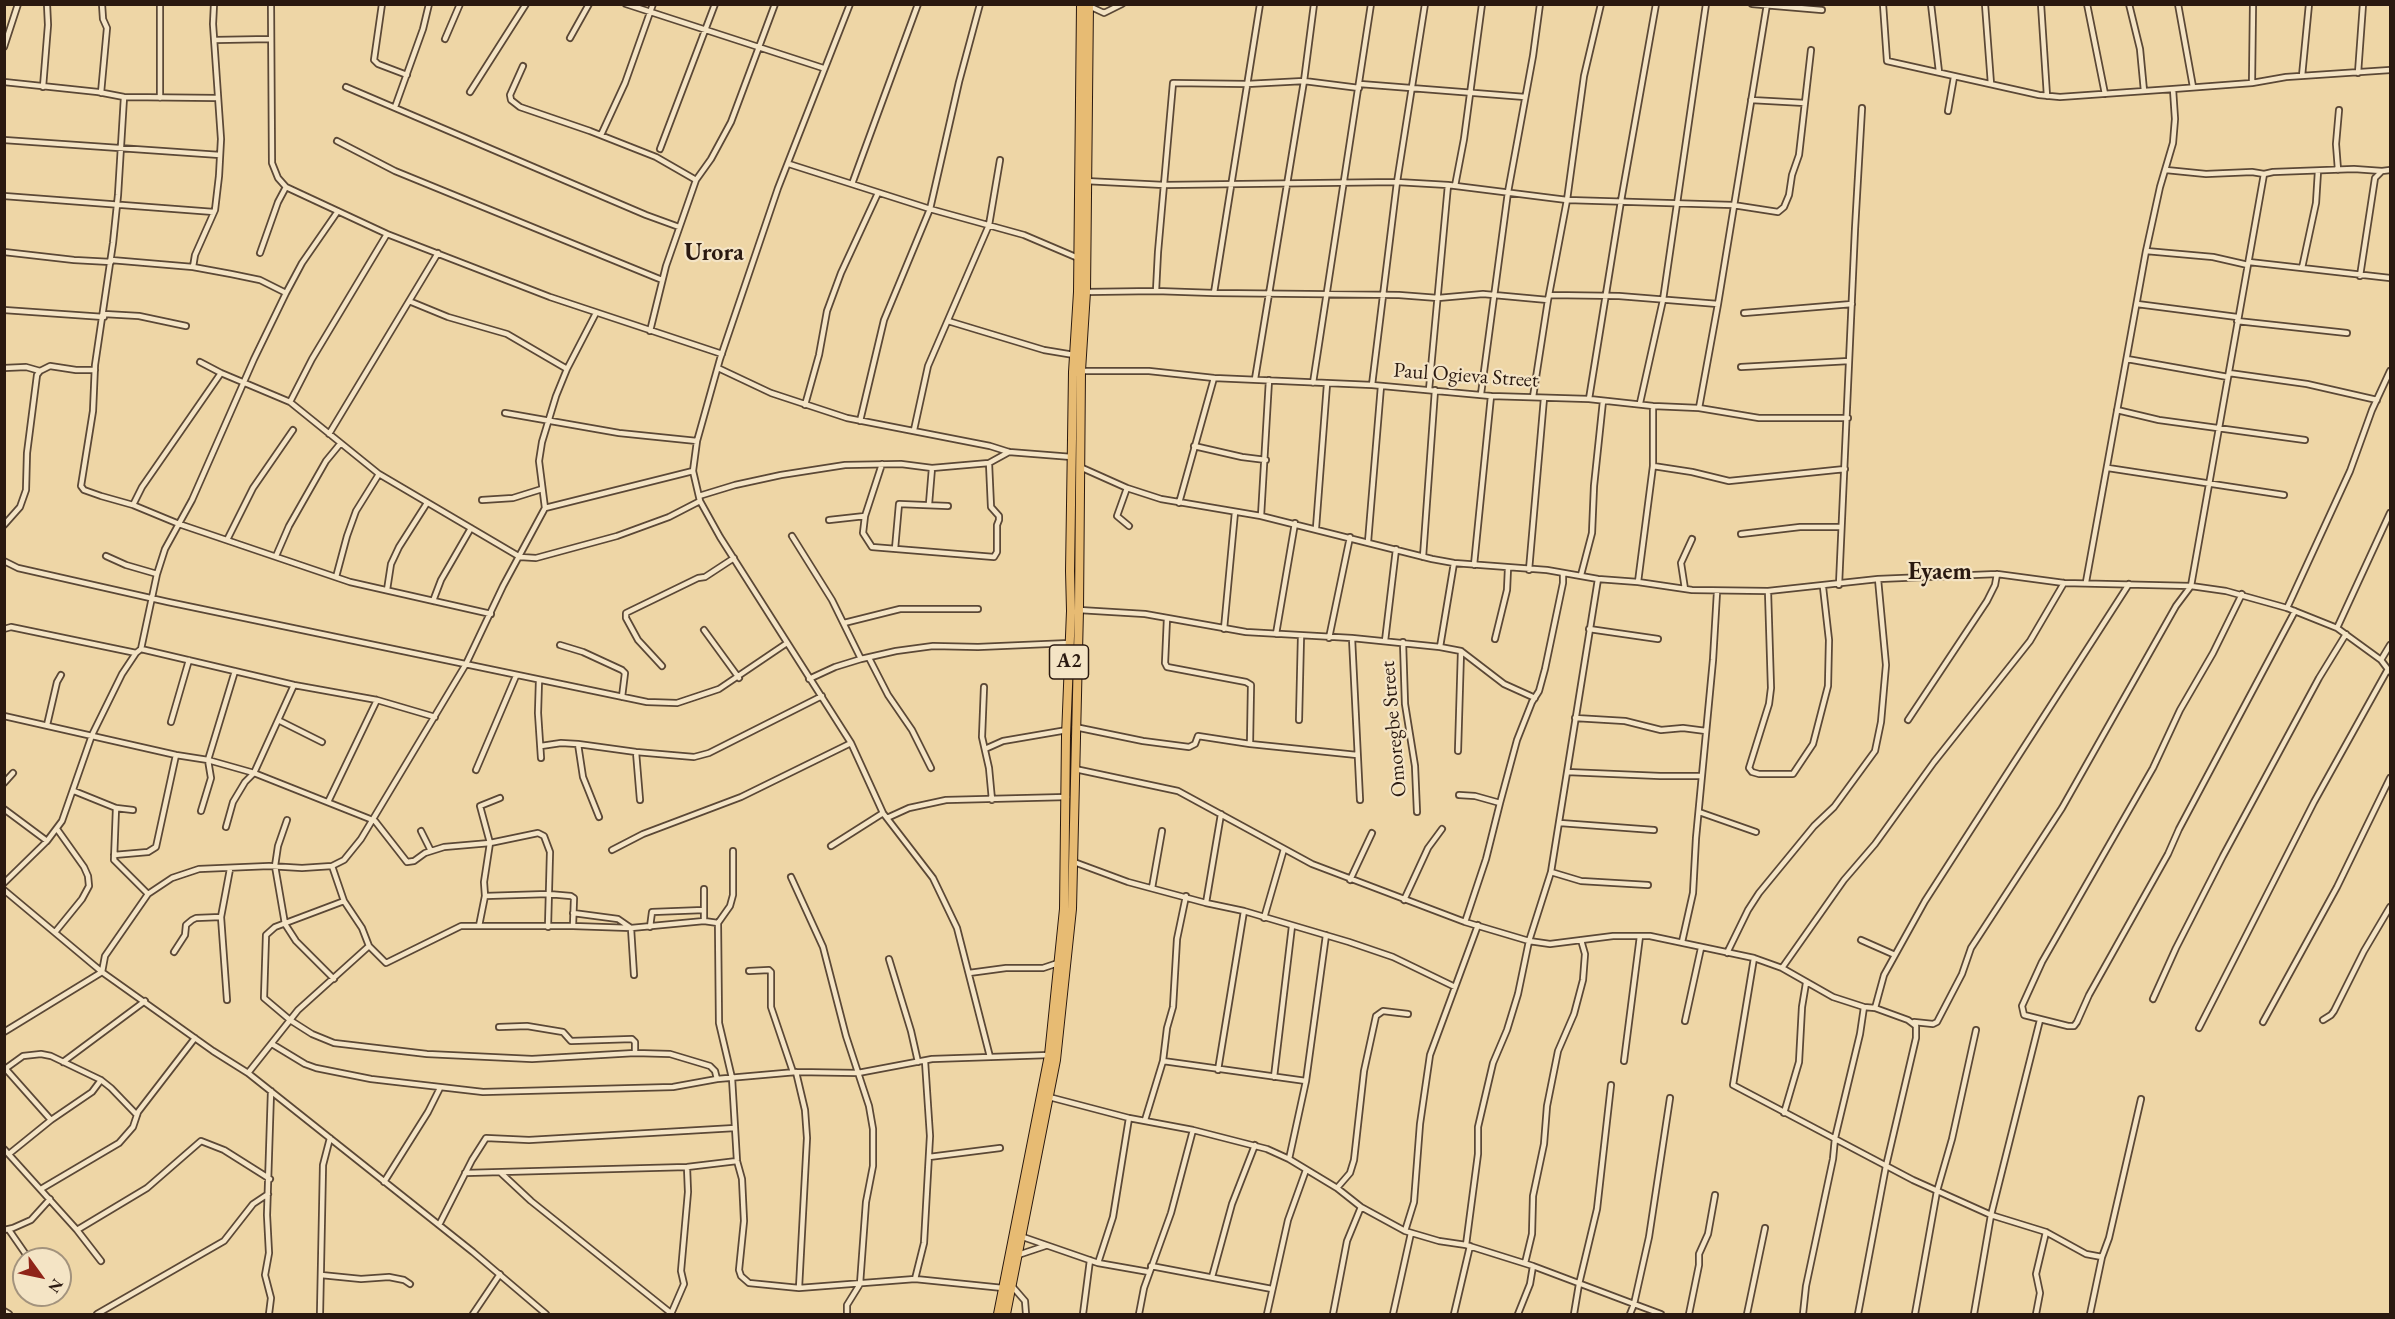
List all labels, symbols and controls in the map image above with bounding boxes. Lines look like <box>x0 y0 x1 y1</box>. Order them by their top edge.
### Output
district label: Urora <box>684 239 744 267</box>
street label: Paul Ogieva Street <box>1393 358 1539 394</box>
district label: Eyaem <box>1908 558 1972 586</box>
road number: A2 <box>1050 645 1088 679</box>
street label: Omoregbe Street <box>1376 660 1412 798</box>
north arrow <box>12 1247 72 1307</box>
text: N <box>44 1275 68 1297</box>

